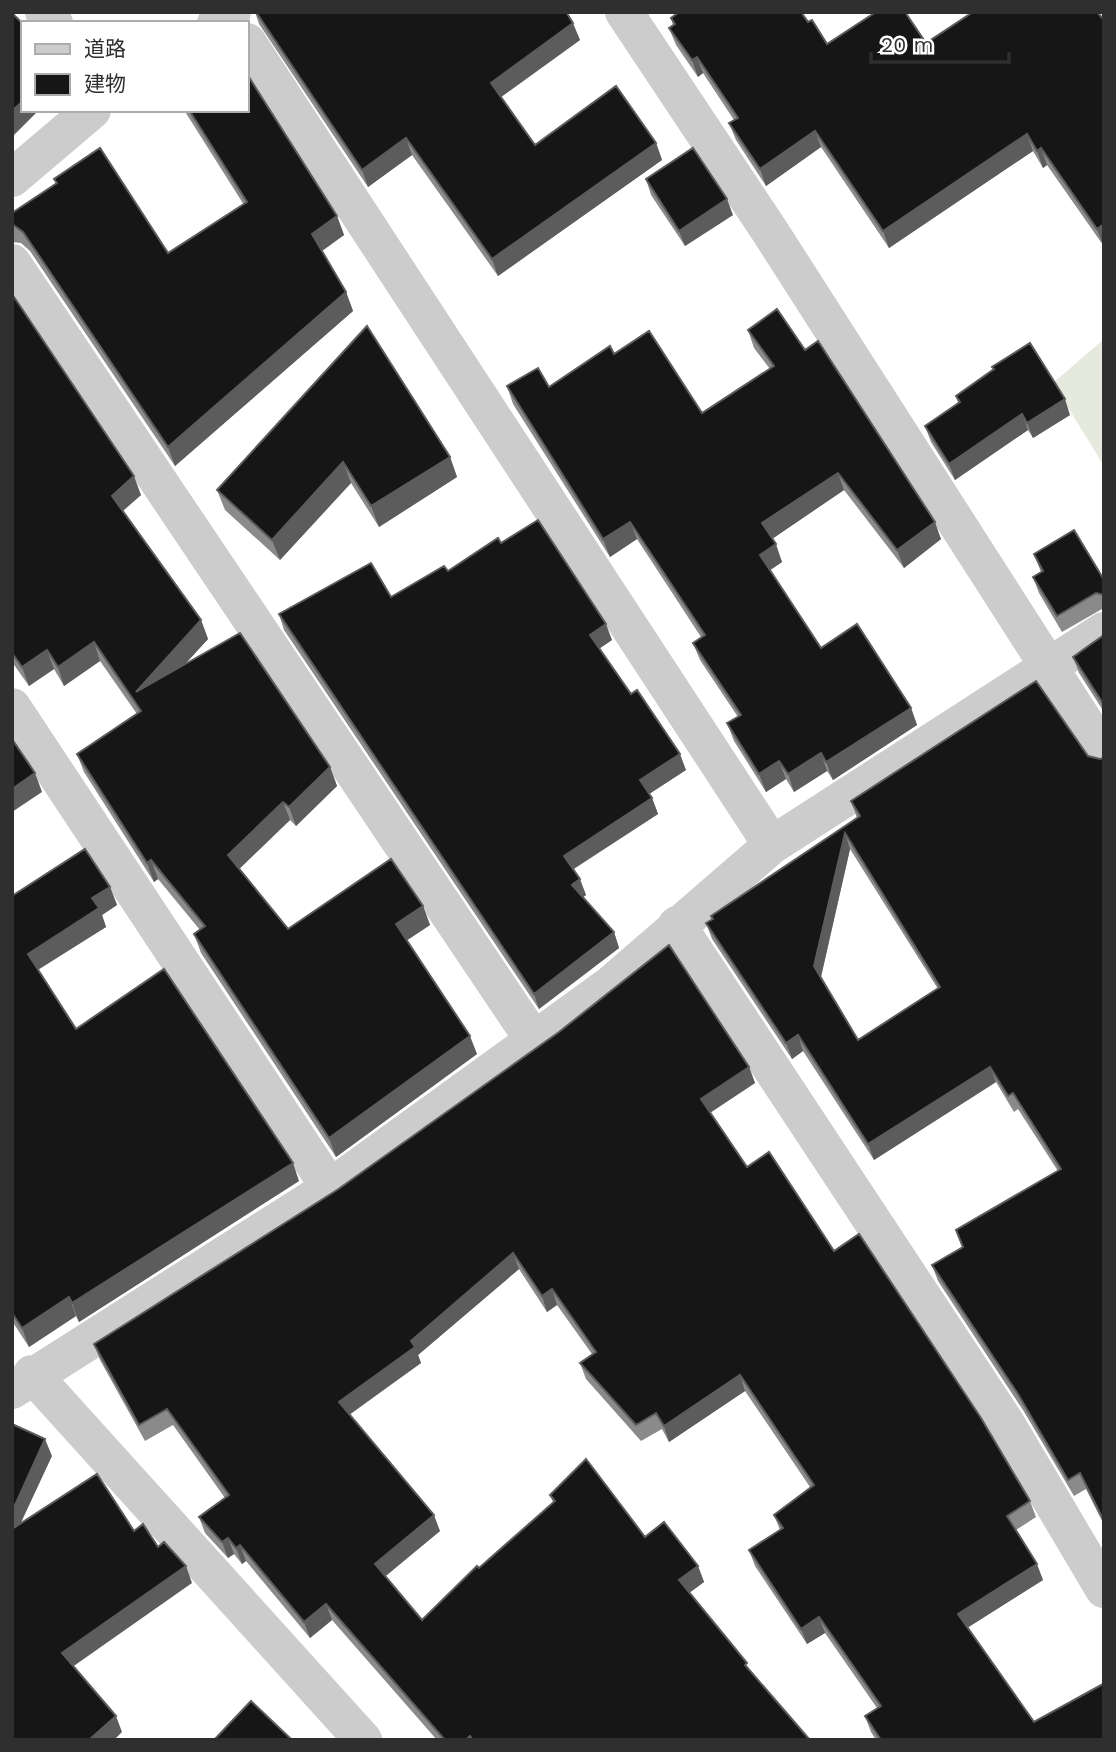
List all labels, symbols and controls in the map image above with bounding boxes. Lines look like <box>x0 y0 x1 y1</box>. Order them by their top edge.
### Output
legend <box>21 21 248 112</box>
scale bar <box>871 21 1009 65</box>
text: 20 m <box>881 32 933 57</box>
text: 道路 <box>84 36 126 61</box>
text: 建物 <box>84 71 126 96</box>

